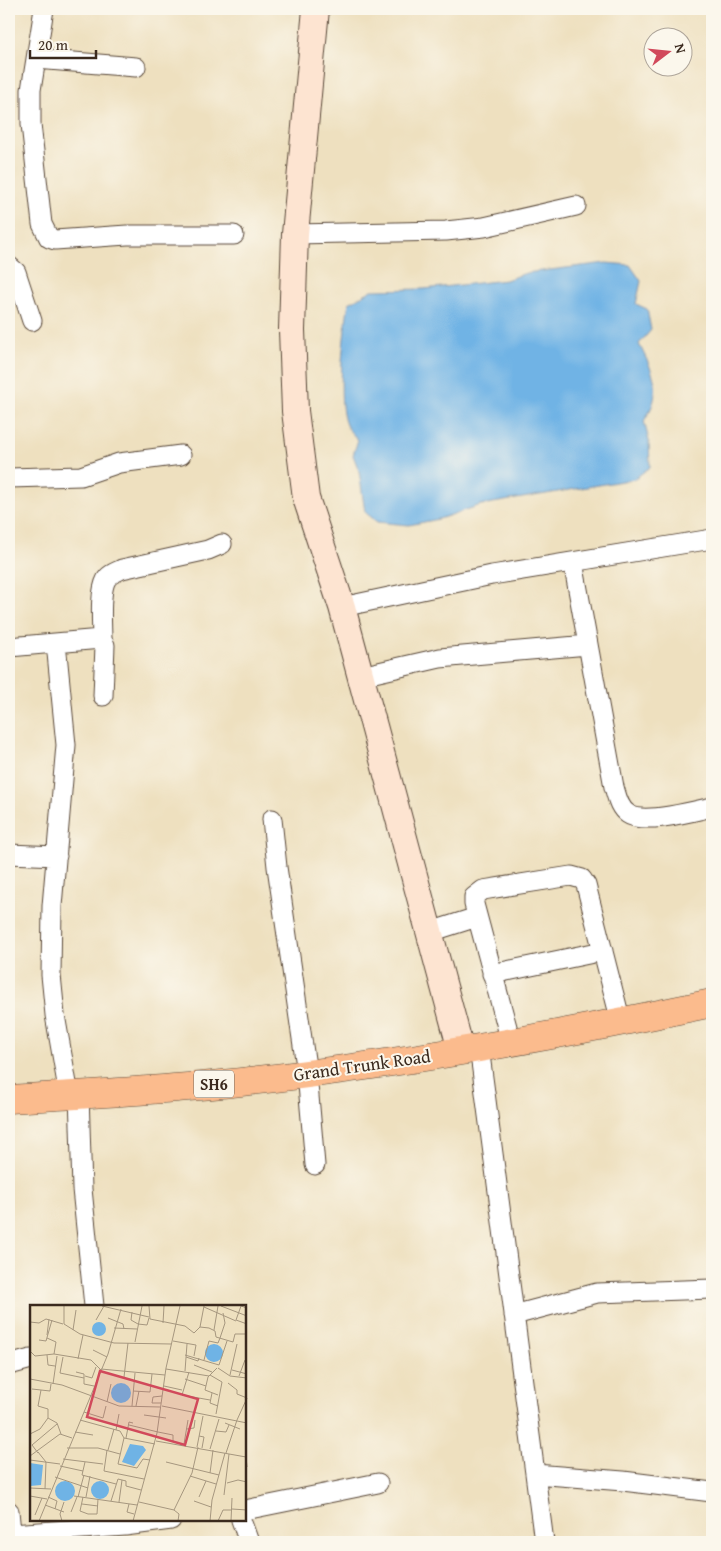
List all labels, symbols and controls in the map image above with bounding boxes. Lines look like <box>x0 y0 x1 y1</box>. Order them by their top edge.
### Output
scale bar <box>30 28 96 60</box>
north arrow <box>644 28 694 78</box>
text: 20 m <box>38 34 69 55</box>
text: N <box>670 41 692 56</box>
street label: Grand Trunk Road <box>292 1042 433 1088</box>
road number: SH6 <box>194 1070 234 1098</box>
inset map <box>30 1305 246 1521</box>

